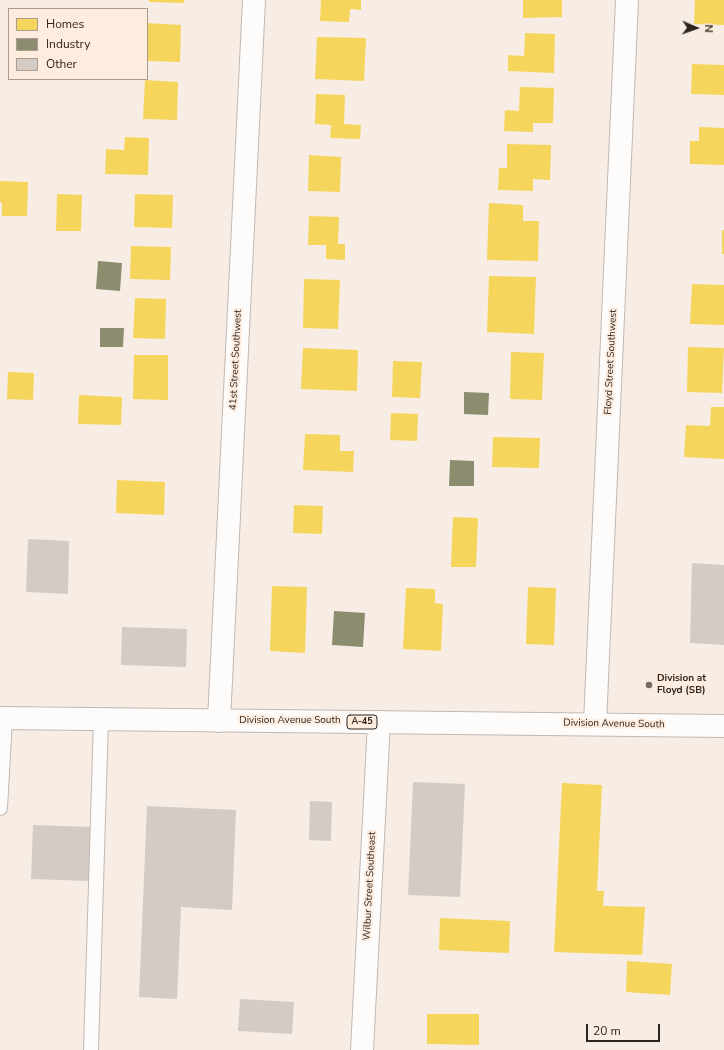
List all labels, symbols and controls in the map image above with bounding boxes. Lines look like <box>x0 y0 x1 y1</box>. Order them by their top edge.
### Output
legend <box>8 8 148 80</box>
north arrow <box>676 8 716 48</box>
text: Homes <box>46 16 84 32</box>
text: N <box>701 24 716 33</box>
text: Industry <box>46 36 90 52</box>
text: Other <box>46 56 77 72</box>
street label: 41st Street Southwest <box>227 309 245 411</box>
street label: Floyd Street Southwest <box>602 309 620 415</box>
place label: Division at Floyd (SB) <box>657 673 706 696</box>
marker: Division at Floyd (SB) <box>644 680 654 690</box>
street label: Division Avenue South <box>239 715 341 727</box>
road number: A-45 <box>347 715 377 729</box>
street label: Division Avenue South <box>563 717 665 731</box>
street label: Wilbur Street Southeast <box>361 831 379 941</box>
scale bar <box>588 1016 662 1042</box>
text: 20 m <box>593 1023 621 1039</box>

